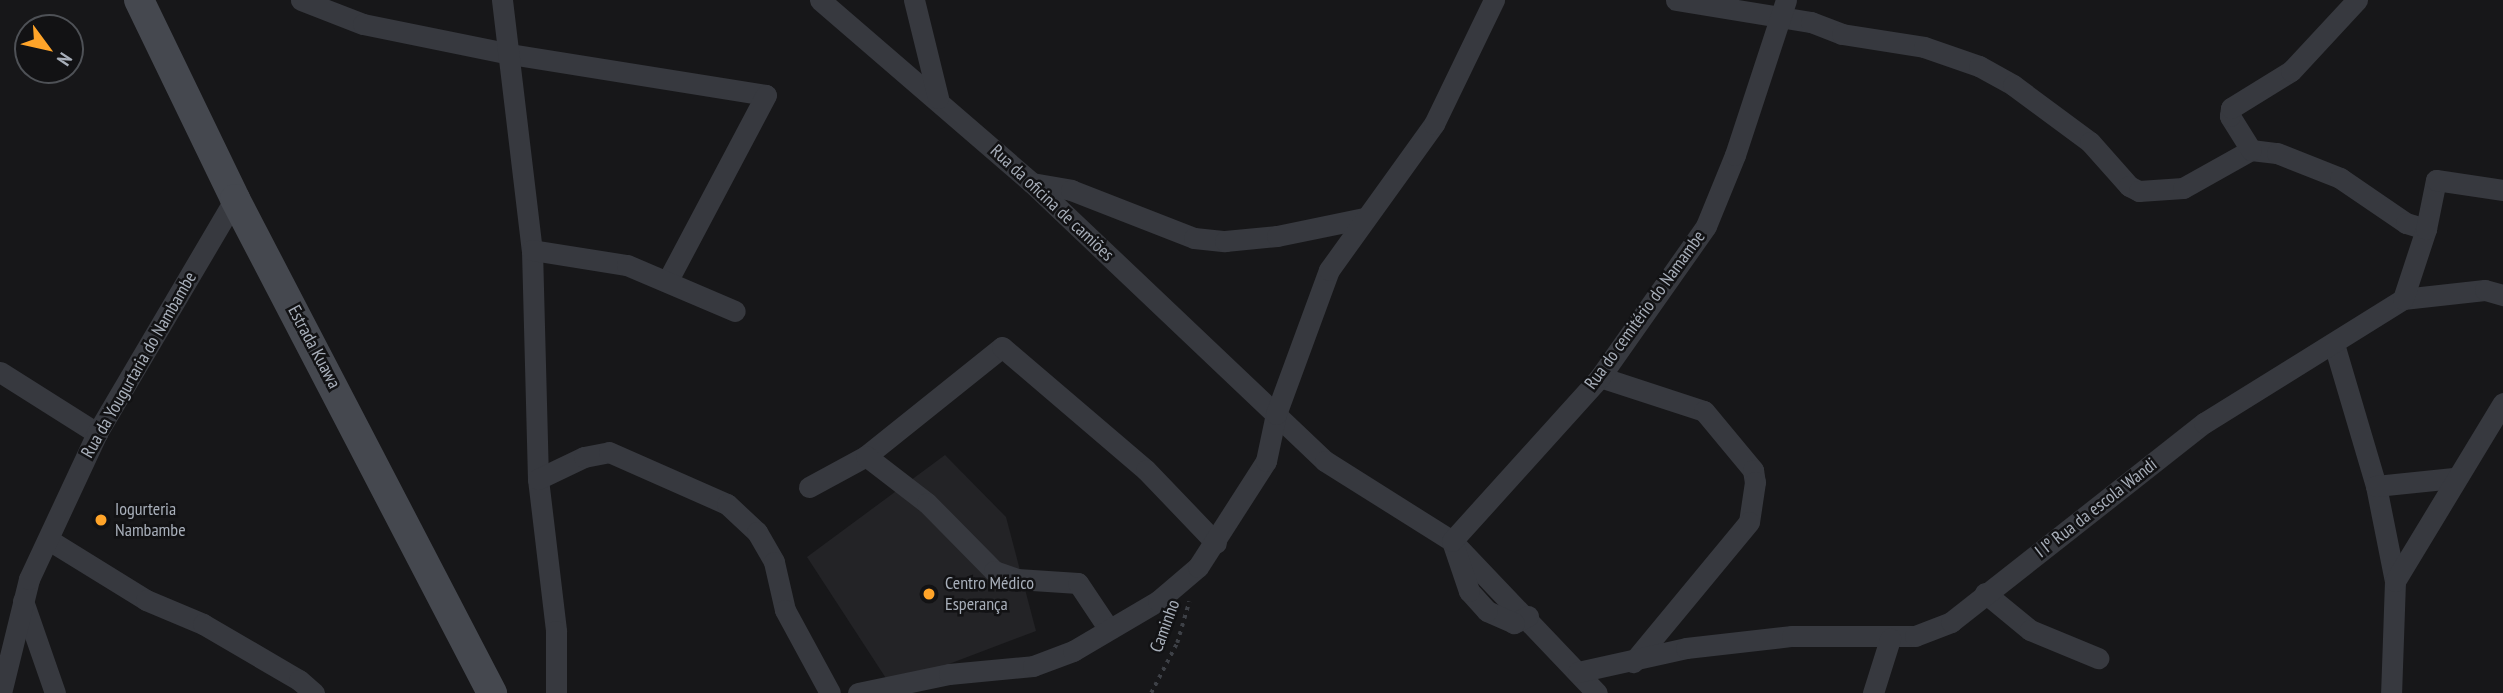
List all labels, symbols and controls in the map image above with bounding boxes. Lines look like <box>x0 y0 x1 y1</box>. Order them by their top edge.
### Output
north arrow <box>14 14 84 84</box>
text: N <box>52 49 78 70</box>
street label: Rua da oficina de camiões <box>986 140 1118 266</box>
street label: Rua do cemitério do Namambe <box>1580 226 1710 394</box>
street label: Rua da Yougurtaria do Nambambe <box>77 268 201 462</box>
street label: Estrada Kuawa <box>283 302 345 392</box>
street label: I Iº Rua da escola Wandi <box>2031 454 2161 562</box>
place label: Iogurteria Nambambe <box>115 499 186 542</box>
marker: Iogurteria Nambambe <box>93 512 109 528</box>
place label: Centro Médico Esperança <box>945 573 1034 616</box>
marker: Centro Médico Esperança <box>919 584 939 604</box>
street label: Caminho <box>1146 597 1184 655</box>

